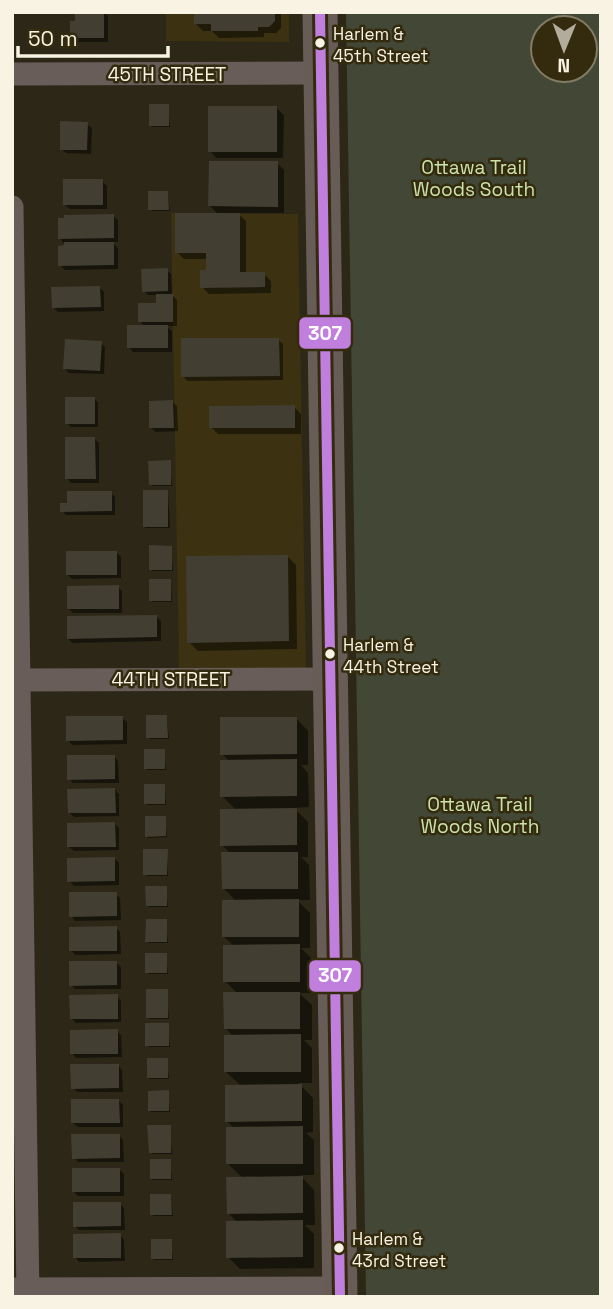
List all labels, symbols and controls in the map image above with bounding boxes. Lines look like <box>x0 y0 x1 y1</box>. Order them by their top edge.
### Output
scale bar <box>18 14 168 58</box>
north arrow <box>529 14 599 84</box>
place label: Harlem & 45th Street <box>333 23 429 67</box>
text: 50 m <box>28 25 78 52</box>
marker: Harlem & 45th Street <box>313 36 327 50</box>
text: N <box>557 53 570 78</box>
street label: 45TH STREET <box>108 62 226 87</box>
park label: Ottawa Trail Woods South <box>413 155 535 202</box>
line badge: 307 <box>298 316 352 350</box>
text: 307 <box>308 321 342 346</box>
place label: Harlem & 44th Street <box>343 634 439 678</box>
marker: Harlem & 44th Street <box>323 647 337 661</box>
street label: 44TH STREET <box>111 667 231 692</box>
park label: Ottawa Trail Woods North <box>421 792 539 839</box>
line badge: 307 <box>308 959 362 993</box>
text: 307 <box>318 963 352 988</box>
place label: Harlem & 43rd Street <box>352 1228 446 1272</box>
marker: Harlem & 43rd Street <box>332 1241 346 1255</box>

